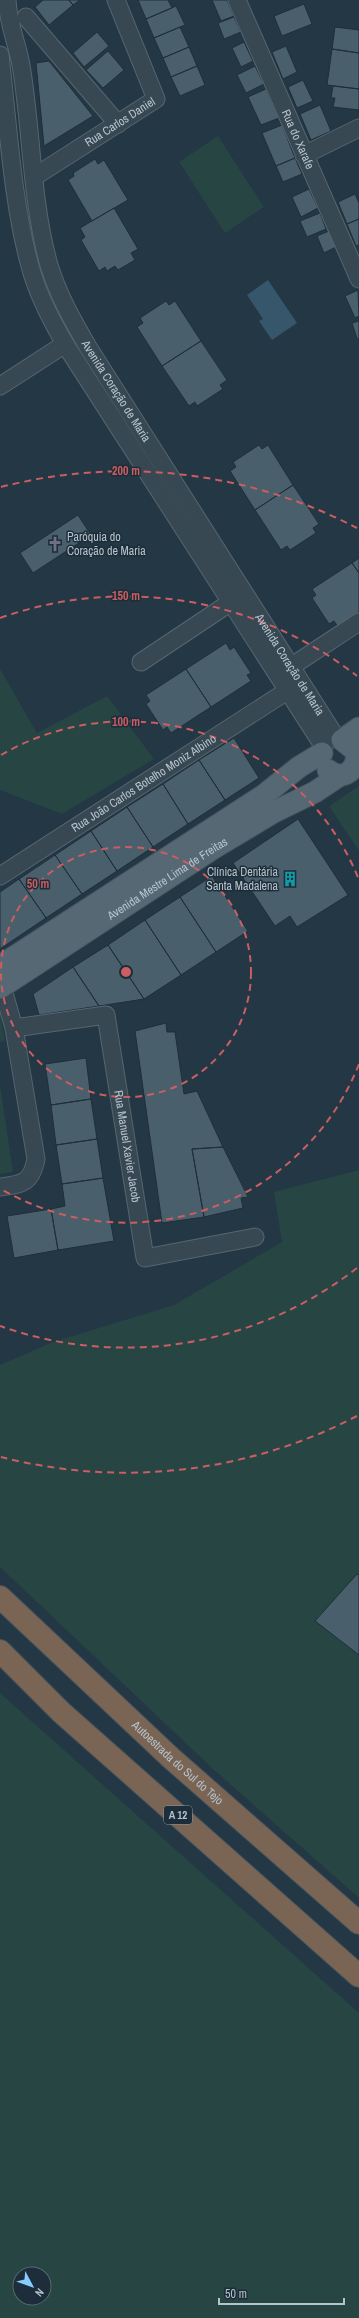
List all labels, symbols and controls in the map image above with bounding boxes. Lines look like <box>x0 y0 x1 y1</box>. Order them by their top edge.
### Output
street label: Rua Carlos Daniel <box>82 94 158 150</box>
street label: Rua do Xarafe <box>278 107 318 172</box>
street label: Avenida Coração de Maria <box>77 336 155 445</box>
text: 200 m <box>112 463 140 479</box>
place label: Paróquia do Coração de Maria <box>67 529 146 559</box>
church icon: Paróquia do Coração de Maria <box>46 535 64 553</box>
text: 150 m <box>112 588 140 604</box>
street label: Avenida Coração de Maria <box>251 610 328 719</box>
text: 100 m <box>112 714 140 730</box>
street label: Rua João Carlos Botelho Moniz Albino <box>68 731 219 836</box>
street label: Avenida Mestre Lima de Freitas <box>103 834 231 924</box>
place label: Clínica Dentária Santa Madalena <box>206 864 279 894</box>
building icon: Clínica Dentária Santa Madalena <box>281 870 299 888</box>
text: 50 m <box>27 876 49 892</box>
centre of rings <box>119 965 133 979</box>
street label: Rua Manuel Xavier Jacob <box>110 1089 144 1204</box>
street label: Autoestrada do Sul do Tejo <box>128 1717 227 1808</box>
road number: A 12 <box>164 1806 192 1824</box>
north arrow <box>12 2266 52 2306</box>
scale bar <box>219 2280 344 2306</box>
text: N <box>32 2286 47 2300</box>
text: 50 m <box>225 2286 247 2302</box>

